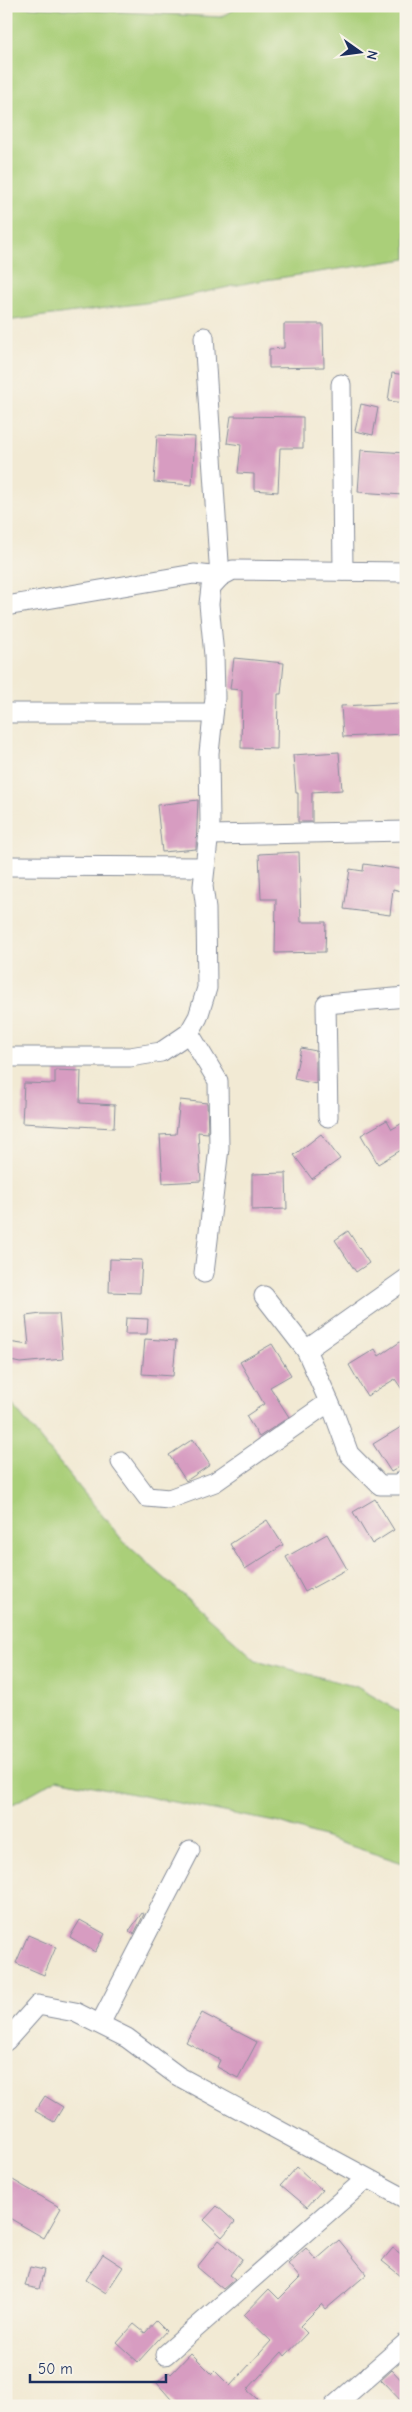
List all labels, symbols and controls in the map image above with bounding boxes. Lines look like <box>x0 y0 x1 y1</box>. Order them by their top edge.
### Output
north arrow <box>334 28 384 78</box>
text: N <box>363 49 381 62</box>
scale bar <box>30 2352 166 2384</box>
text: 50 m <box>38 2360 73 2378</box>

